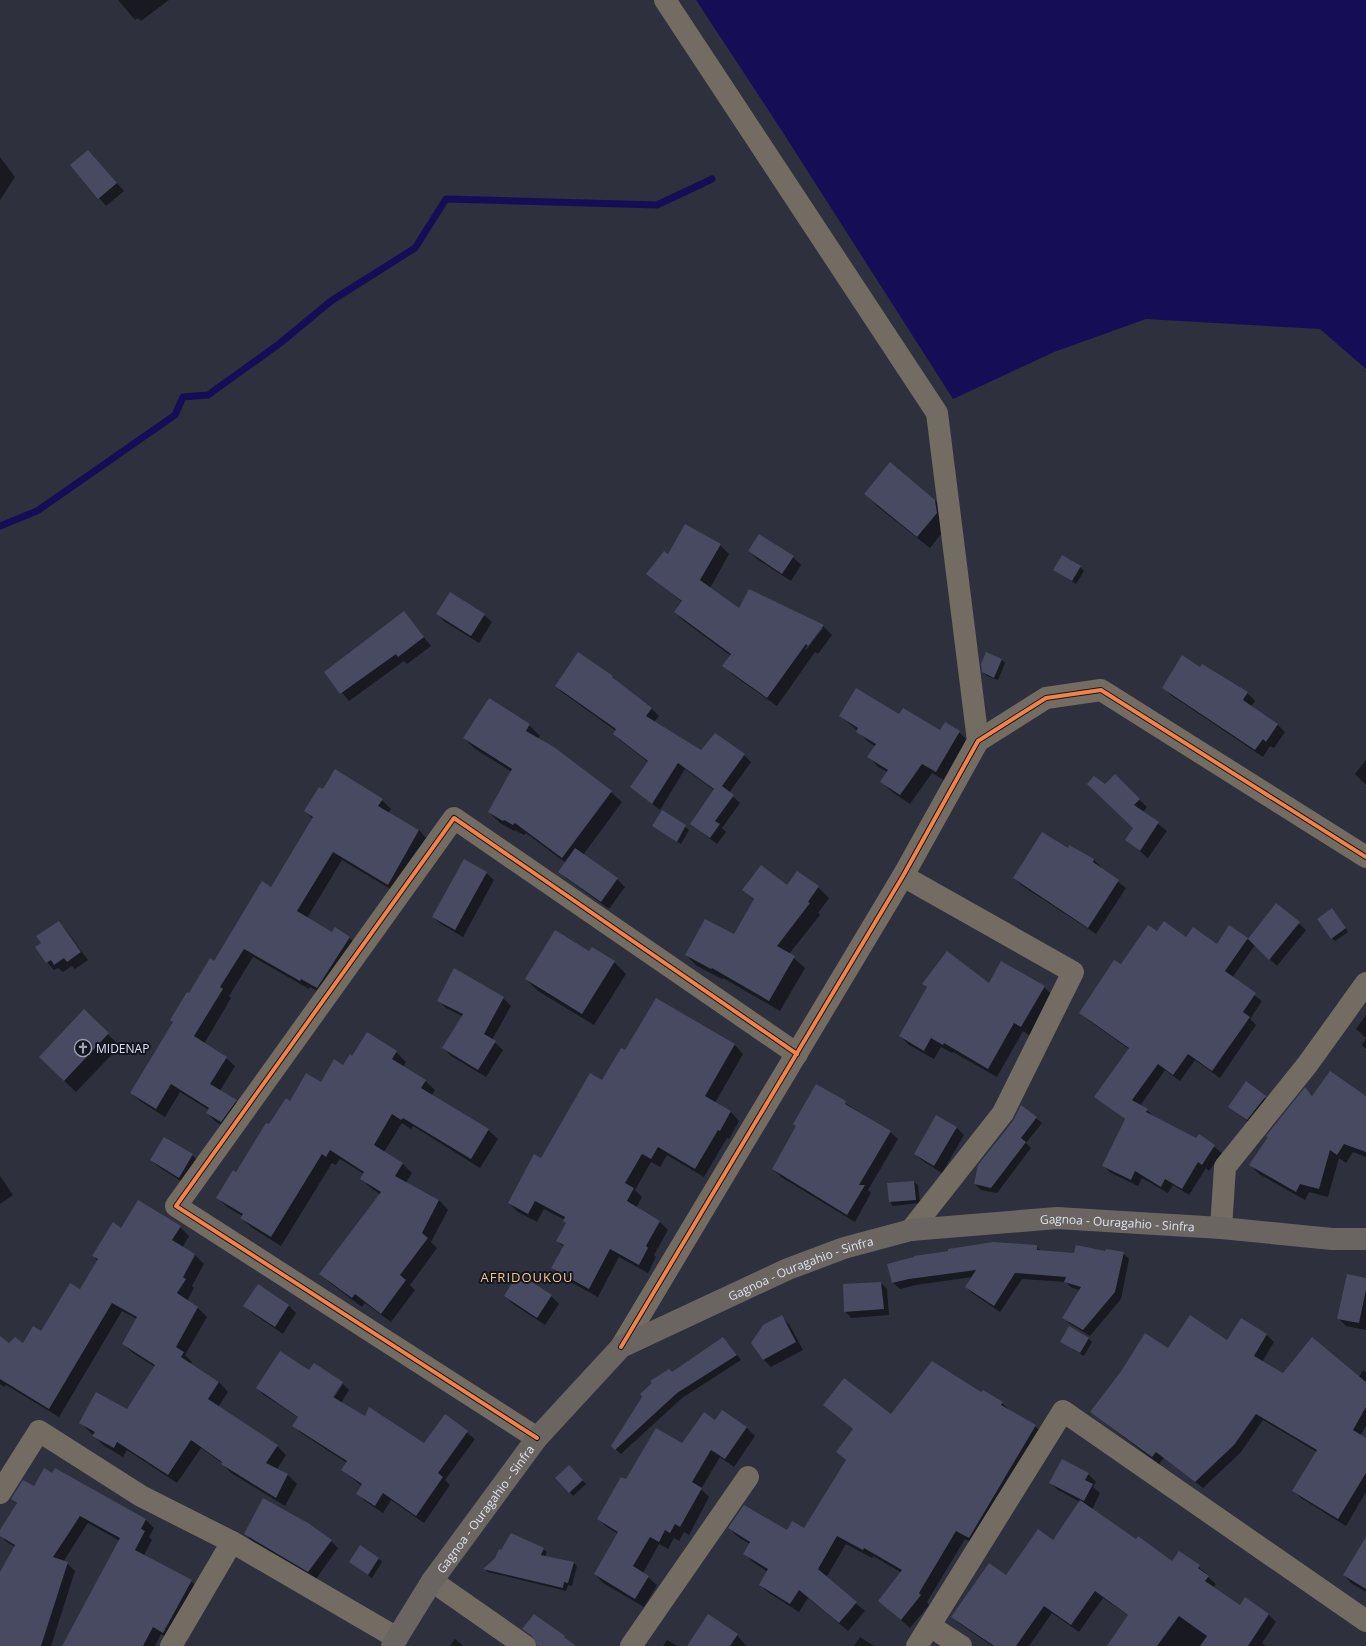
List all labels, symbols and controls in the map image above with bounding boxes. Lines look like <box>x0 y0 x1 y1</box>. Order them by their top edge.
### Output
church icon: MIDENAP <box>73 1038 93 1058</box>
place label: MIDENAP <box>96 1040 149 1057</box>
street label: Gagnoa - Ouragahio - Sinfra <box>1039 1209 1195 1235</box>
street label: Gagnoa - Ouragahio - Sinfra <box>725 1232 875 1304</box>
district label: AFRIDOUKOU <box>480 1268 574 1286</box>
street label: Gagnoa - Ouragahio - Sinfra <box>432 1441 538 1576</box>

